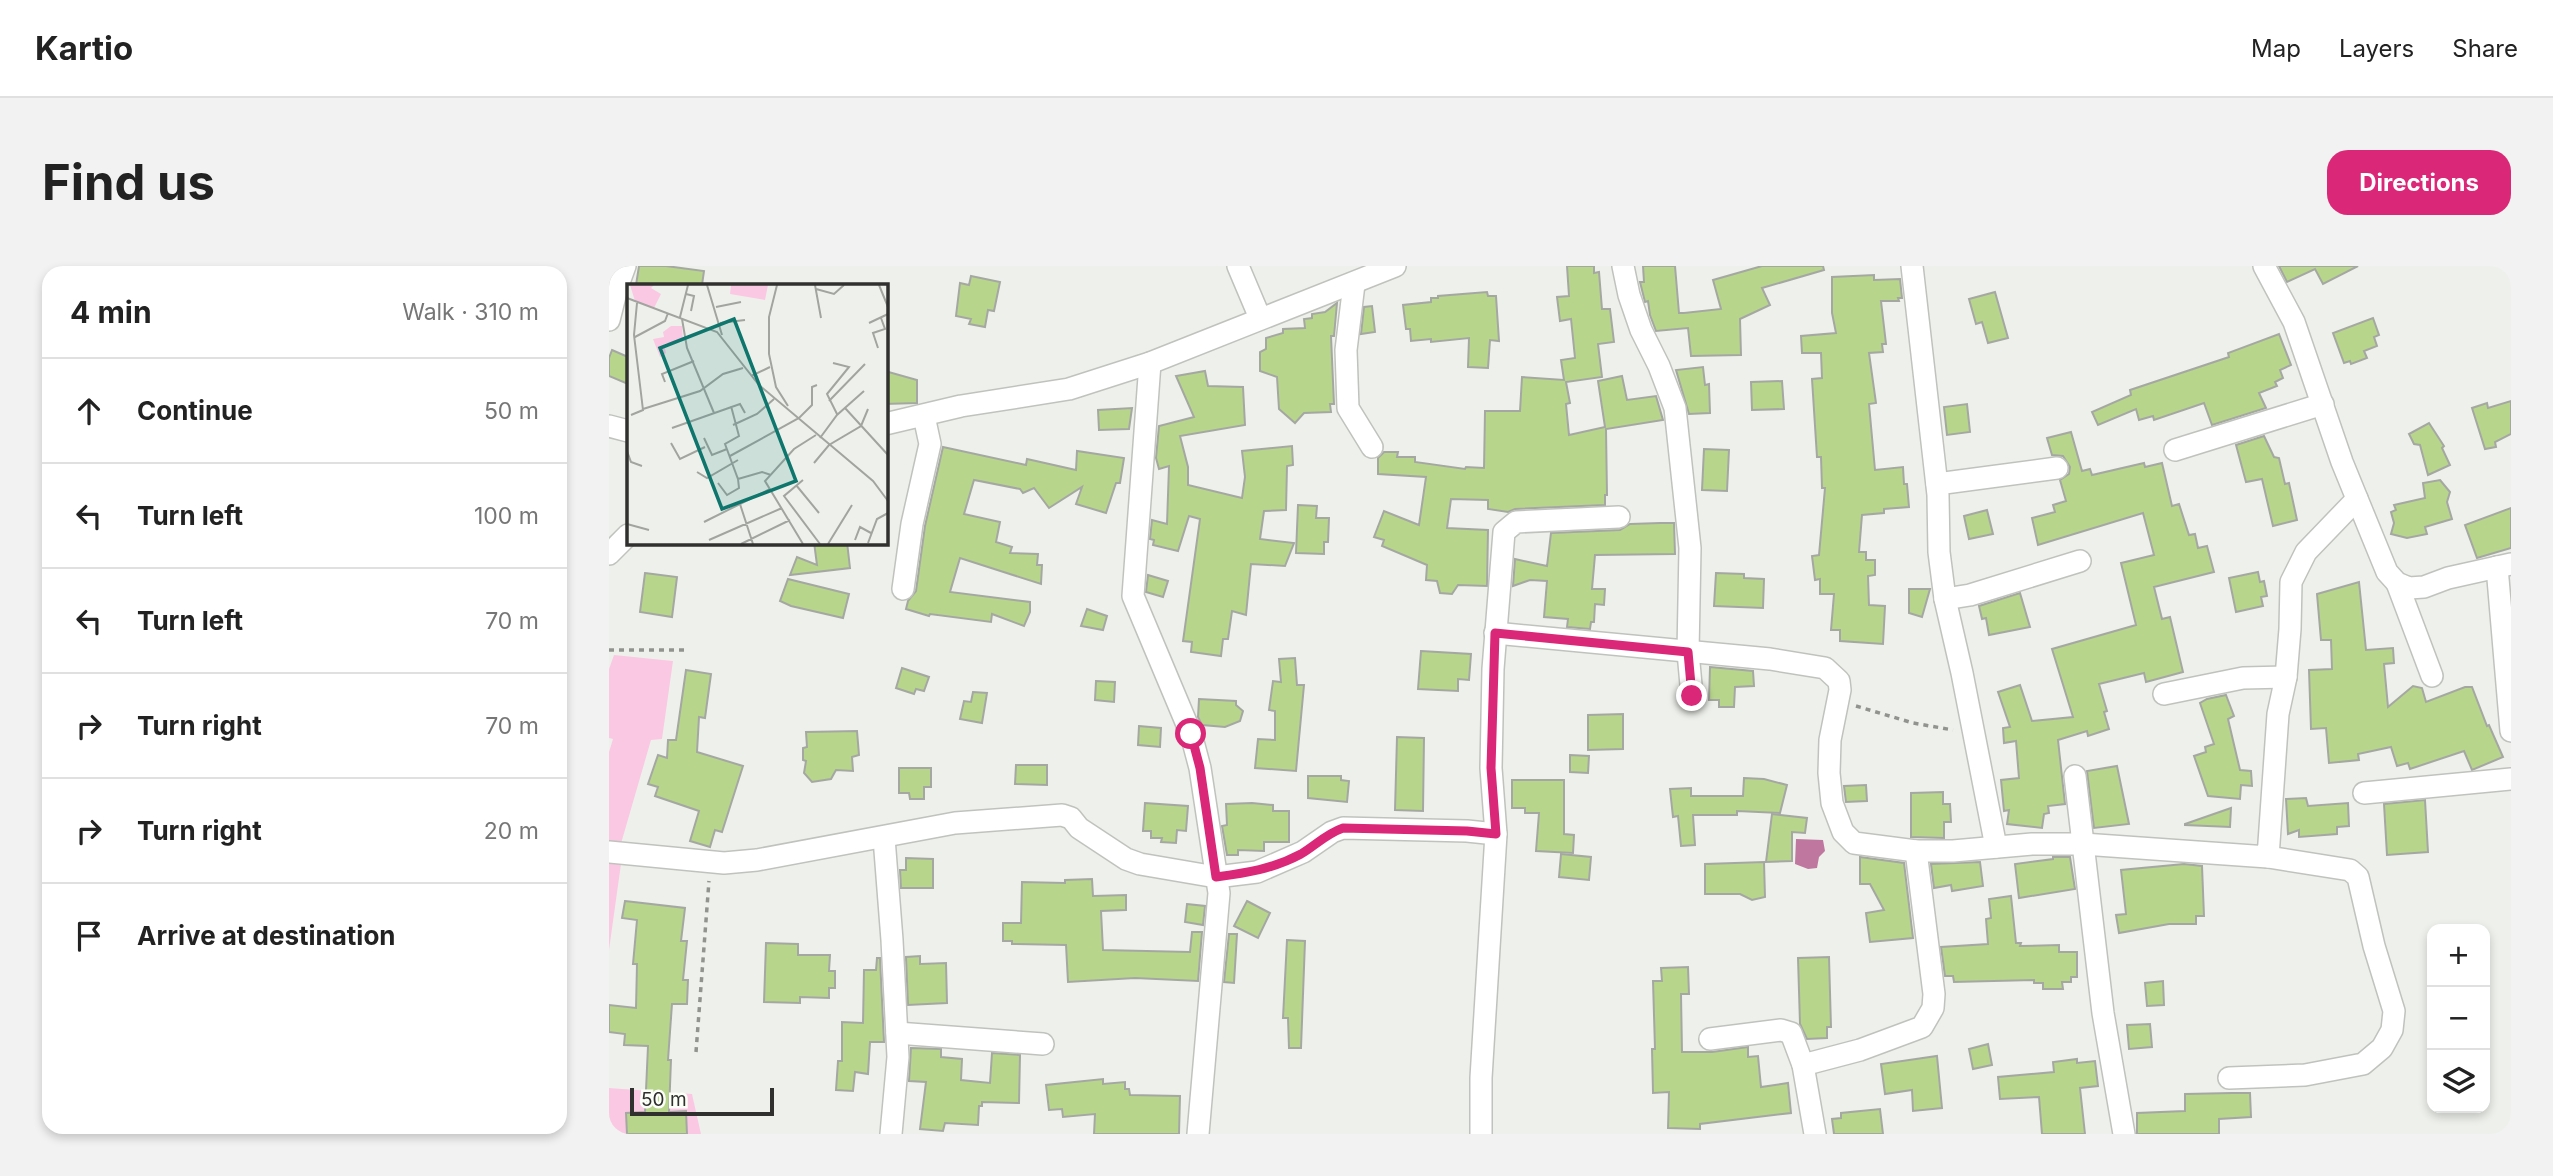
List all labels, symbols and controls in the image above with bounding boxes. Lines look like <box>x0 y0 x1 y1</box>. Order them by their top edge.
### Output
text: Kartio <box>35 28 133 68</box>
text: Map <box>2251 34 2301 63</box>
text: Layers <box>2339 34 2414 63</box>
text: Share <box>2452 34 2518 63</box>
button: Directions <box>2327 150 2511 215</box>
text: Find us <box>42 153 215 212</box>
inset map <box>627 284 887 544</box>
text: 4 min <box>70 294 152 330</box>
text: Walk · 310 m <box>402 298 539 326</box>
icon: ahead <box>70 392 108 430</box>
text: Continue <box>137 395 253 426</box>
text: 50 m <box>484 397 539 425</box>
icon: left <box>70 497 108 535</box>
text: Turn left <box>137 500 243 531</box>
text: 100 m <box>474 502 539 530</box>
icon: left <box>70 602 108 640</box>
text: Turn left <box>137 605 243 636</box>
text: 70 m <box>485 607 539 635</box>
route end <box>1676 680 1707 711</box>
icon: right <box>70 707 108 745</box>
text: Turn right <box>137 710 262 741</box>
text: 70 m <box>485 712 539 740</box>
route start <box>1175 718 1206 749</box>
icon: right <box>70 812 108 850</box>
text: Turn right <box>137 815 262 846</box>
text: 20 m <box>484 817 539 845</box>
icon: arrive <box>70 917 108 955</box>
text: Arrive at destination <box>137 920 396 951</box>
map controls <box>2427 924 2490 1113</box>
button: + <box>2427 924 2490 987</box>
button: − <box>2427 987 2490 1050</box>
button: layers <box>2427 1050 2490 1113</box>
scale bar <box>630 1085 773 1117</box>
text: 50 m <box>641 1088 687 1111</box>

